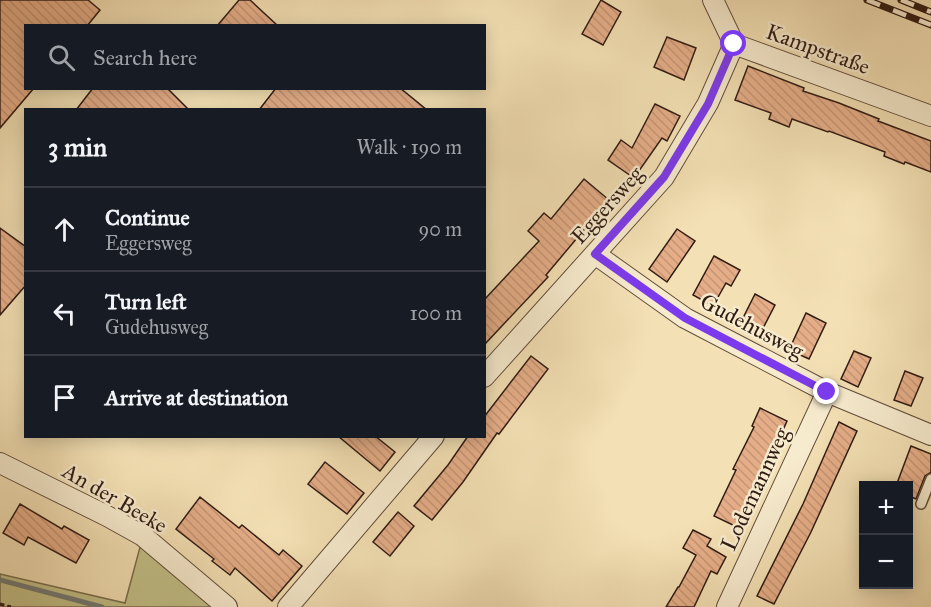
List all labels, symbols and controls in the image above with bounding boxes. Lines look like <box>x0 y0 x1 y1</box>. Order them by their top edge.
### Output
street label: Kampstraße <box>762 18 874 80</box>
search box <box>24 24 486 90</box>
route start <box>720 30 746 56</box>
icon: search <box>45 41 78 74</box>
text: Search here <box>93 44 197 71</box>
text: 3 min <box>48 131 107 163</box>
text: Walk · 190 m <box>357 135 462 159</box>
street label: Eggersweg <box>565 160 649 249</box>
text: Continue <box>105 204 190 231</box>
icon: ahead <box>48 213 81 246</box>
text: 90 m <box>419 217 462 241</box>
text: Eggersweg <box>105 231 192 255</box>
street label: Gudehusweg <box>696 287 809 365</box>
text: Turn left <box>105 288 187 315</box>
icon: left <box>48 297 81 330</box>
text: 100 m <box>410 301 462 325</box>
text: Gudehusweg <box>105 315 208 339</box>
route end <box>813 378 839 404</box>
icon: arrive <box>48 381 81 414</box>
text: Arrive at destination <box>105 384 288 411</box>
street label: Lodemannweg <box>715 422 796 555</box>
street label: An der Beeke <box>57 457 172 539</box>
map controls <box>859 481 913 589</box>
button: + <box>859 481 913 535</box>
button: − <box>859 535 913 589</box>

